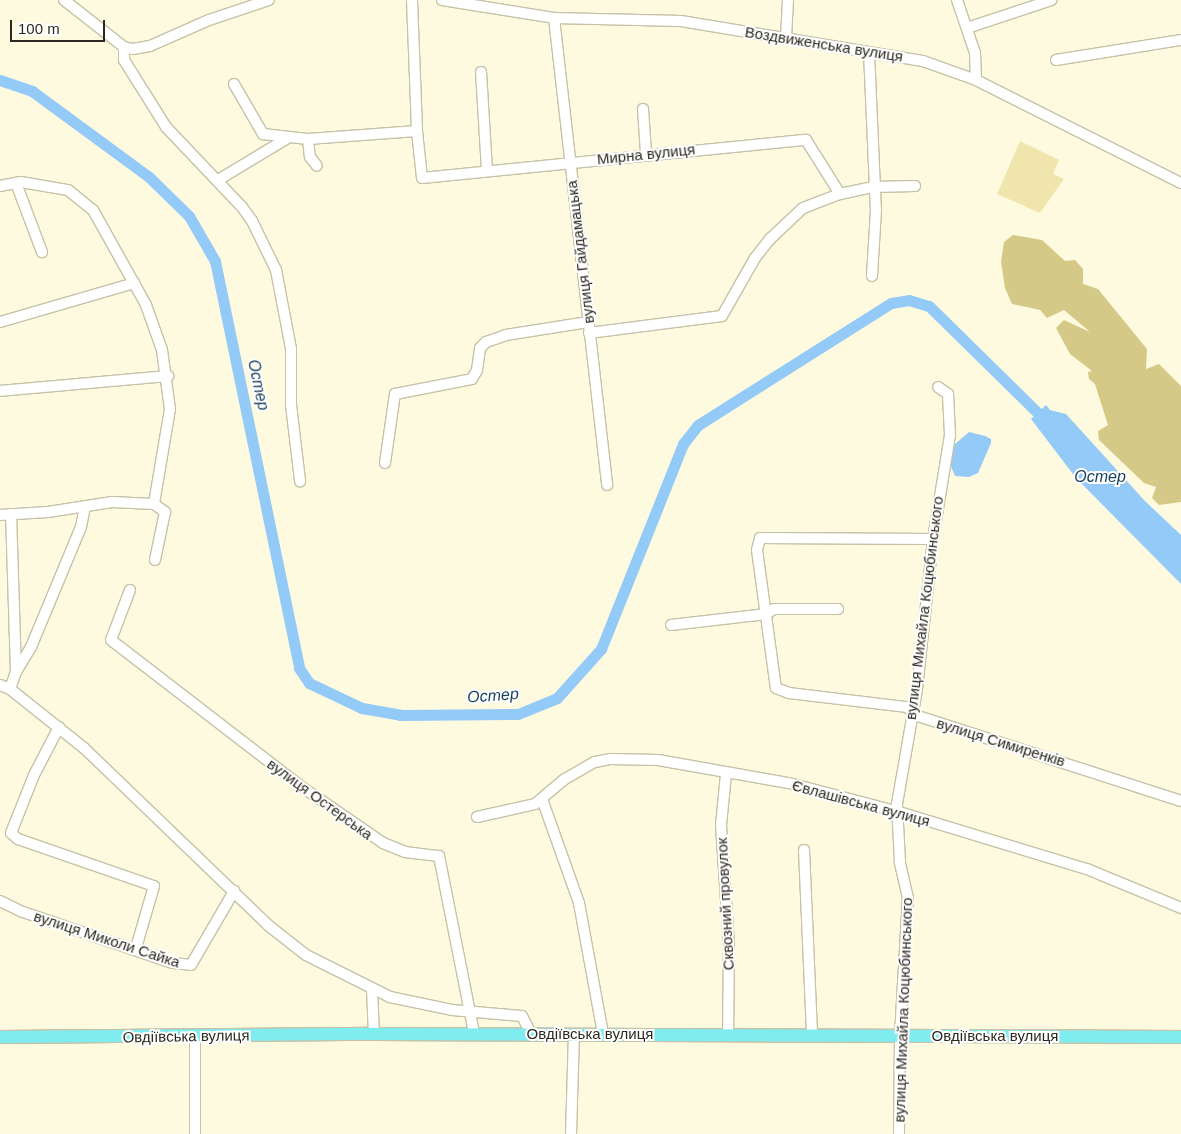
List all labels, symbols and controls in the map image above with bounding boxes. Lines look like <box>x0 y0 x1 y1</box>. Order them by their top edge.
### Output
scale bar <box>12 10 108 42</box>
text: 100 m <box>18 20 60 37</box>
street label: Воздвиженська вулиця <box>744 23 904 65</box>
street label: Мирна вулиця <box>596 140 696 168</box>
street label: вулиця Гайдамацька <box>562 179 598 325</box>
water label: Остер <box>243 358 273 412</box>
water label: Остер <box>1074 467 1126 487</box>
street label: вулиця Михайла Коцюбинського <box>901 495 947 721</box>
water label: Остер <box>467 685 519 707</box>
street label: вулиця Симиренків <box>935 714 1067 770</box>
street label: вулиця Остерська <box>264 755 376 843</box>
street label: Євлашівська вулиця <box>790 776 932 830</box>
street label: Сквозний провулок <box>713 837 737 971</box>
street label: вулиця Михайла Коцюбинського <box>890 897 916 1123</box>
street label: вулиця Миколи Сайка <box>32 907 182 971</box>
street label: Овдіївська вулиця <box>527 1025 653 1043</box>
street label: Овдіївська вулиця <box>122 1026 250 1046</box>
street label: Овдіївська вулиця <box>932 1027 1058 1045</box>

